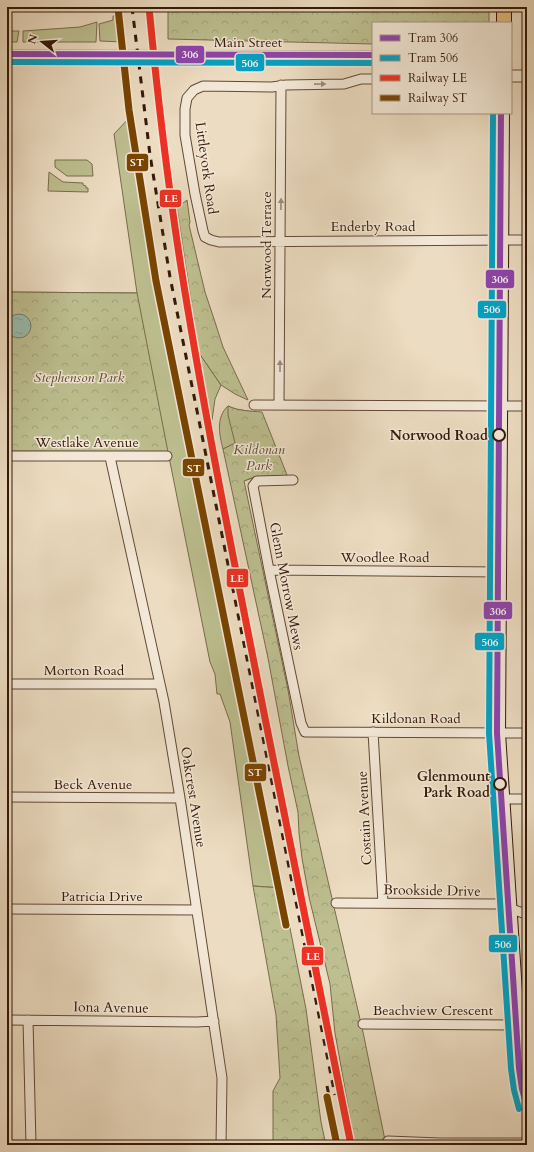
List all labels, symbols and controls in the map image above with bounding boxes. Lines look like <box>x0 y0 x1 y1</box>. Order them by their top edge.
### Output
north arrow <box>22 22 62 62</box>
legend <box>372 22 512 114</box>
text: Tram 306 <box>408 30 458 46</box>
text: N <box>24 32 42 46</box>
street label: Main Street <box>214 33 283 52</box>
line badge: 306 <box>175 45 205 64</box>
text: 306 <box>182 47 199 62</box>
text: Tram 506 <box>408 50 458 66</box>
line badge: 506 <box>235 53 265 72</box>
text: 506 <box>242 56 259 71</box>
text: Railway LE <box>408 70 467 86</box>
one-way arrow <box>314 81 327 87</box>
text: Railway ST <box>408 90 467 106</box>
street label: Littleyork Road <box>191 121 222 216</box>
line badge: ST <box>126 153 149 172</box>
text: ST <box>130 155 144 170</box>
line badge: LE <box>159 189 182 208</box>
text: LE <box>164 191 178 206</box>
street label: Norwood Terrace <box>257 191 276 299</box>
one-way arrow <box>278 197 284 210</box>
street label: Enderby Road <box>331 217 416 236</box>
line badge: 306 <box>485 269 515 289</box>
text: 306 <box>492 272 509 287</box>
line badge: 506 <box>477 300 507 319</box>
text: 506 <box>484 302 501 317</box>
one-way arrow <box>277 359 283 372</box>
park label: Stephenson Park <box>34 368 124 387</box>
place label: Norwood Road <box>390 426 488 445</box>
marker: Norwood Road <box>492 428 506 442</box>
street label: Westlake Avenue <box>34 433 139 452</box>
park label: Kildonan Park <box>233 440 285 475</box>
line badge: ST <box>182 458 205 477</box>
text: ST <box>187 461 201 476</box>
street label: Glenn Morrow Mews <box>265 521 308 652</box>
street label: Woodlee Road <box>340 548 430 567</box>
line badge: LE <box>226 568 249 588</box>
text: LE <box>230 571 244 586</box>
line badge: 306 <box>483 601 513 620</box>
text: 306 <box>490 604 507 619</box>
line badge: 506 <box>474 632 505 651</box>
text: 506 <box>482 635 499 650</box>
street label: Morton Road <box>44 661 125 680</box>
street label: Kildonan Road <box>371 709 461 728</box>
street label: Oakcrest Avenue <box>176 745 211 849</box>
line badge: ST <box>244 763 267 782</box>
text: ST <box>248 765 262 780</box>
place label: Glenmount Park Road <box>417 767 490 802</box>
street label: Costain Avenue <box>353 770 376 866</box>
street label: Beck Avenue <box>54 775 132 794</box>
marker: Glenmount Park Road <box>493 777 507 791</box>
street label: Brookside Drive <box>383 880 481 901</box>
street label: Patricia Drive <box>61 887 143 906</box>
line badge: 506 <box>488 934 518 953</box>
text: 506 <box>495 937 512 952</box>
line badge: LE <box>301 946 324 966</box>
text: LE <box>306 949 320 964</box>
street label: Iona Avenue <box>73 997 149 1018</box>
street label: Beachview Crescent <box>373 1001 494 1020</box>

